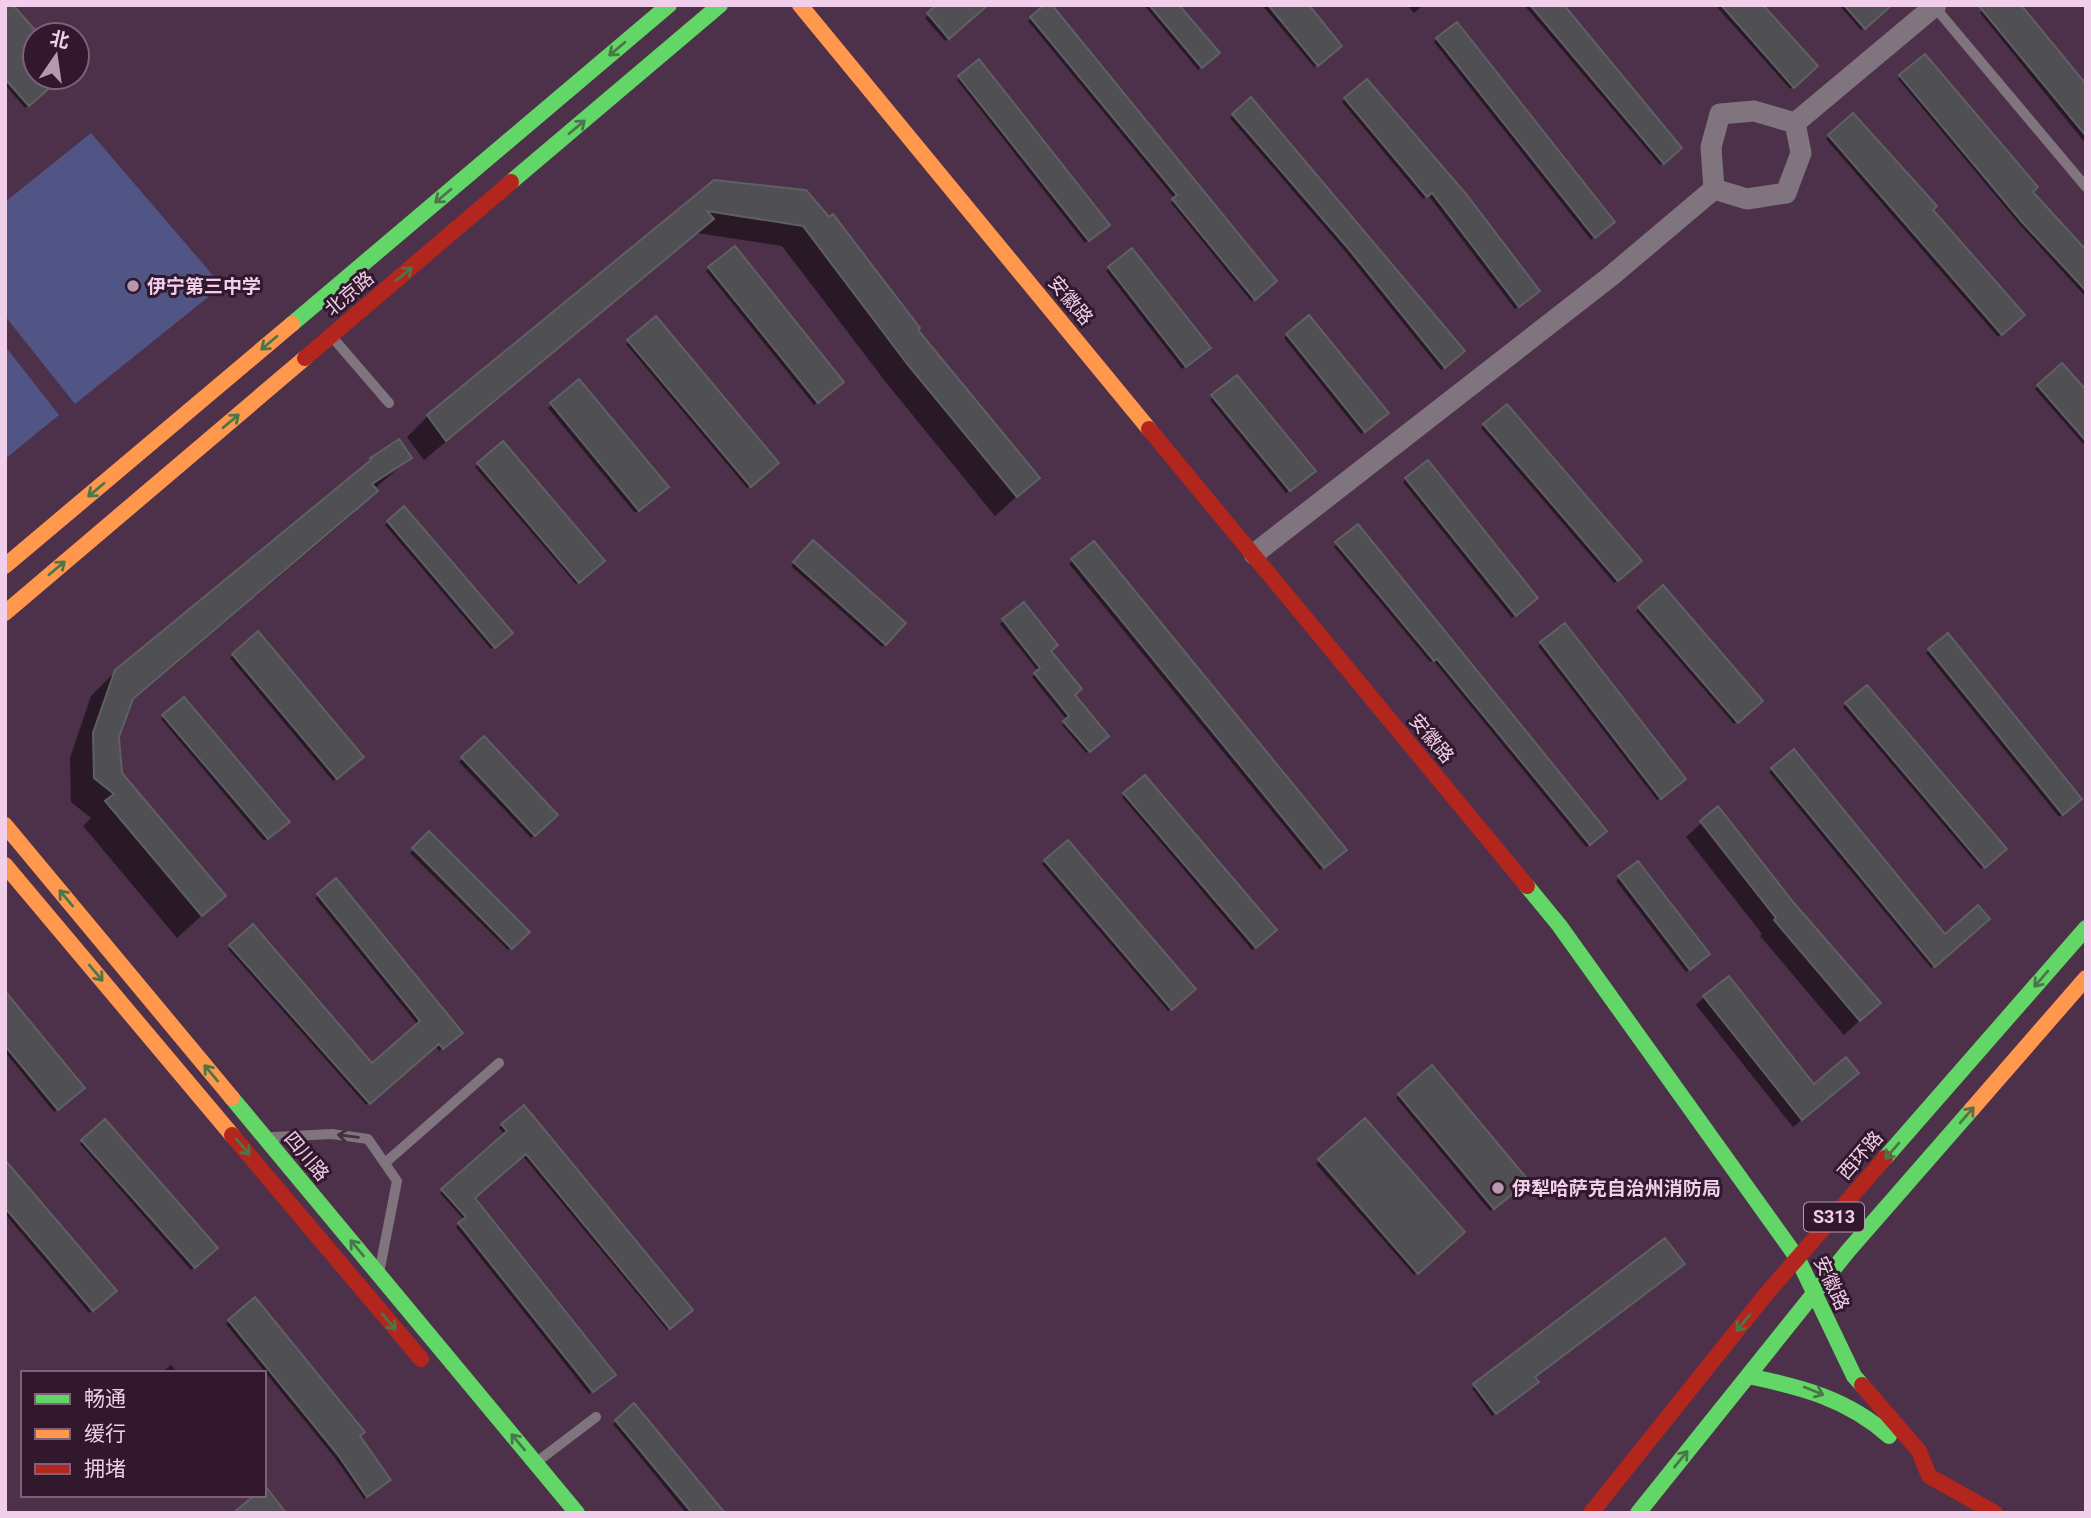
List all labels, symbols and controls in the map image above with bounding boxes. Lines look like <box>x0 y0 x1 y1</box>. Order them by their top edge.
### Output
north arrow <box>21 21 91 91</box>
text: 北 <box>48 27 72 53</box>
one-way arrow <box>608 41 626 57</box>
one-way arrow <box>568 119 586 134</box>
one-way arrow <box>435 188 453 204</box>
street label: 北京路 <box>320 266 379 321</box>
one-way arrow <box>395 266 413 282</box>
street label: 安徽路 <box>1043 271 1098 330</box>
place label: 伊宁第三中学 <box>147 275 261 298</box>
marker: 伊宁第三中学 <box>125 278 141 294</box>
one-way arrow <box>261 335 279 351</box>
one-way arrow <box>221 413 239 429</box>
one-way arrow <box>87 482 105 497</box>
one-way arrow <box>48 561 66 576</box>
street label: 安徽路 <box>1404 709 1459 768</box>
one-way arrow <box>58 889 74 907</box>
one-way arrow <box>89 964 104 982</box>
one-way arrow <box>2033 970 2049 988</box>
one-way arrow <box>203 1064 219 1082</box>
one-way arrow <box>1959 1106 1975 1124</box>
street label: 西环路 <box>1833 1126 1888 1184</box>
street label: 四川路 <box>279 1127 334 1186</box>
one-way arrow <box>338 1130 360 1143</box>
one-way arrow <box>235 1138 251 1156</box>
one-way arrow <box>1884 1141 1900 1159</box>
place label: 伊犁哈萨克自治州消防局 <box>1512 1177 1721 1200</box>
marker: 伊犁哈萨克自治州消防局 <box>1490 1180 1506 1196</box>
road number: S313 <box>1804 1202 1864 1232</box>
one-way arrow <box>349 1239 365 1257</box>
street label: 安徽路 <box>1809 1253 1854 1314</box>
one-way arrow <box>381 1312 397 1330</box>
one-way arrow <box>1735 1313 1751 1331</box>
legend <box>21 1371 266 1497</box>
one-way arrow <box>1803 1385 1825 1398</box>
text: 畅通 <box>84 1387 126 1411</box>
text: 缓行 <box>84 1422 126 1446</box>
one-way arrow <box>510 1433 526 1451</box>
one-way arrow <box>1673 1451 1689 1469</box>
text: 拥堵 <box>84 1457 126 1481</box>

